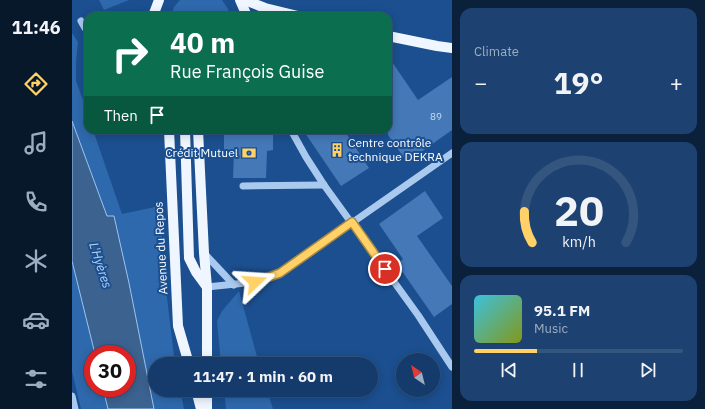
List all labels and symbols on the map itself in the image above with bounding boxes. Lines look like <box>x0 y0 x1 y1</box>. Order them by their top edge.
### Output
house number: 89 <box>430 110 442 123</box>
place label: Centre contrôle technique DEKRA <box>348 135 443 164</box>
building icon: Centre contrôle technique DEKRA <box>329 142 345 158</box>
place label: Crédit Mutuel <box>165 145 238 160</box>
bank icon: Crédit Mutuel <box>241 145 257 161</box>
street label: Avenue du Repos <box>151 201 170 295</box>
water label: L'Hyères <box>85 240 116 290</box>
pin <box>368 252 402 286</box>
position arrow <box>234 261 276 303</box>
speed limit sign: 30 <box>84 345 136 397</box>
north arrow <box>396 353 440 397</box>

